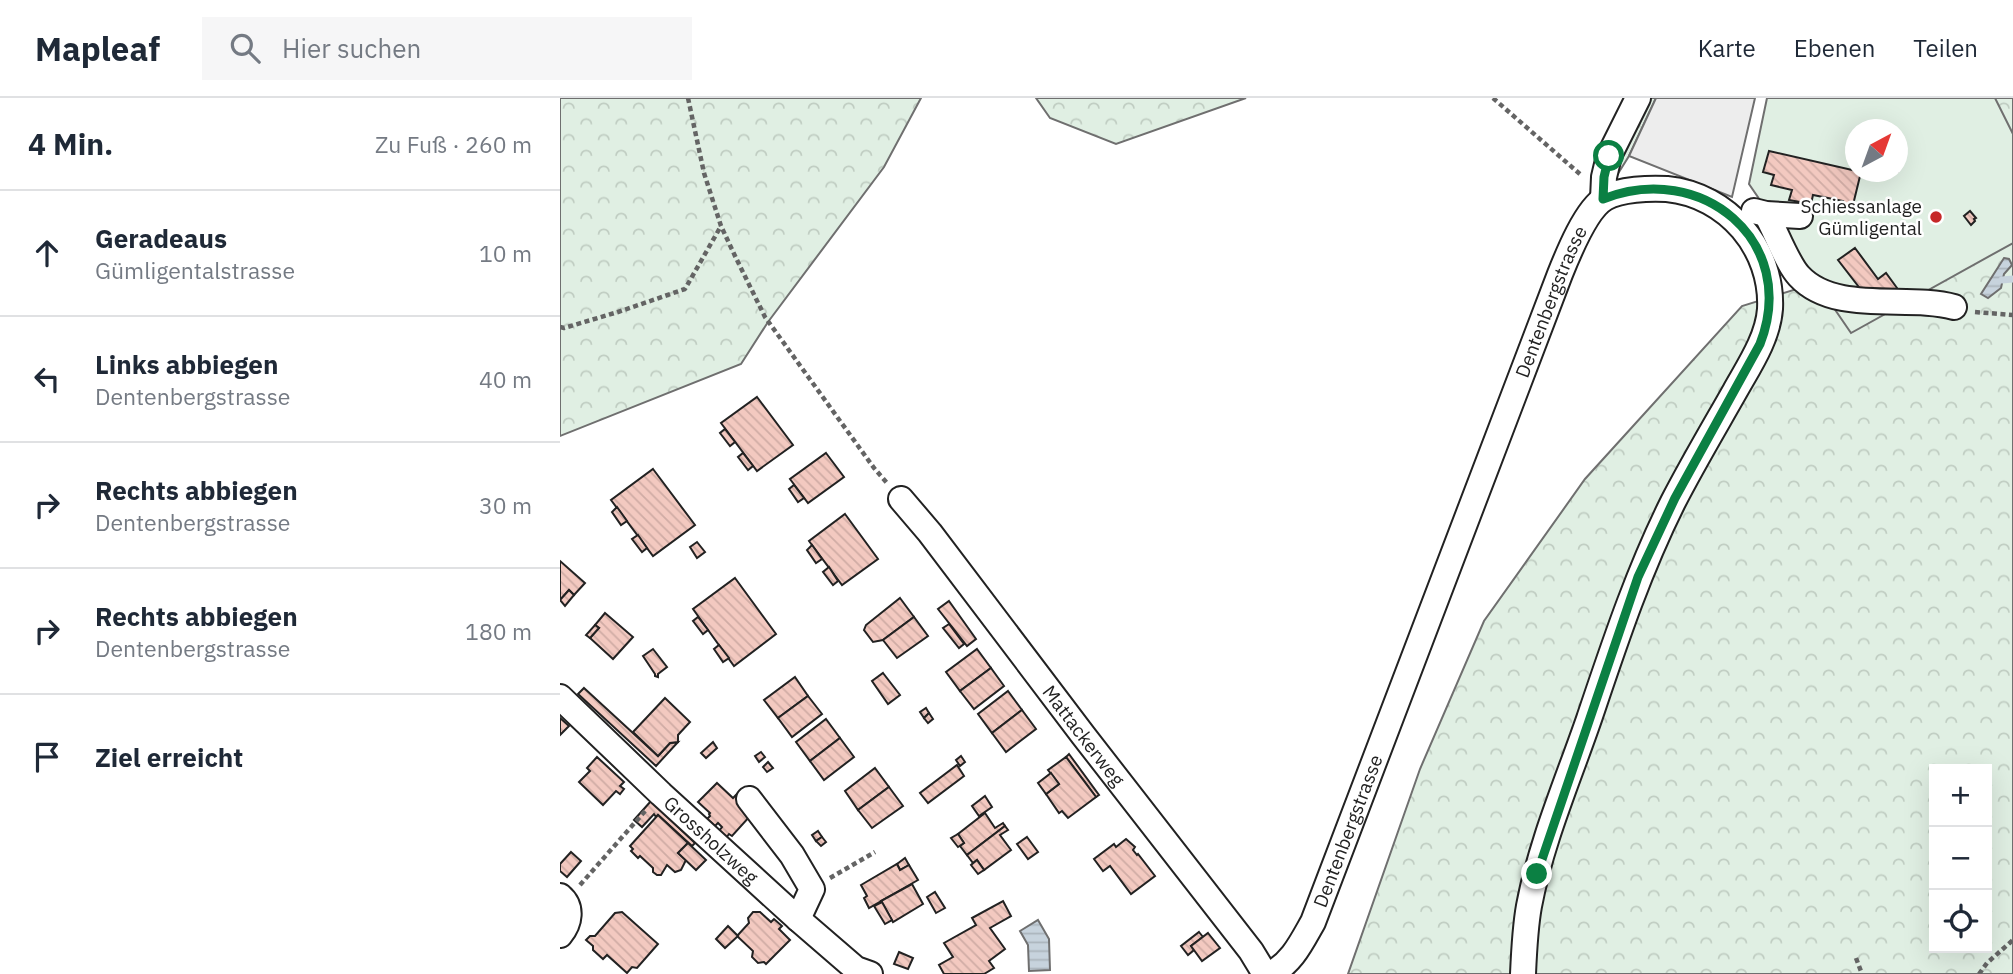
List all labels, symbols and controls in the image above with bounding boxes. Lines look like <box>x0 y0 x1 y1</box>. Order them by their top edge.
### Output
search box <box>202 17 692 80</box>
text: Mapleaf <box>35 27 160 70</box>
icon: search <box>226 29 264 67</box>
text: Hier suchen <box>282 31 421 65</box>
text: Karte <box>1698 32 1756 64</box>
text: Ebenen <box>1794 32 1875 64</box>
text: Teilen <box>1913 32 1978 64</box>
north arrow <box>1845 119 1908 182</box>
text: 4 Min. <box>28 124 113 163</box>
text: Zu Fuß · 260 m <box>375 129 532 159</box>
route start <box>1593 140 1624 171</box>
place label: Schiessanlage Gümligental <box>1800 194 1922 240</box>
marker: Schiessanlage Gümligental <box>1928 209 1944 225</box>
text: Geradeaus <box>95 221 227 255</box>
street label: Dentenbergstrasse <box>1510 221 1592 381</box>
icon: ahead <box>28 234 66 272</box>
text: 10 m <box>479 238 532 268</box>
text: Gümligentalstrasse <box>95 255 295 285</box>
text: Links abbiegen <box>95 347 278 381</box>
icon: left <box>28 360 66 398</box>
text: 40 m <box>479 364 532 394</box>
text: Dentenbergstrasse <box>95 381 290 411</box>
text: Rechts abbiegen <box>95 473 298 507</box>
icon: right <box>28 486 66 524</box>
text: 30 m <box>479 490 532 520</box>
text: Dentenbergstrasse <box>95 507 290 537</box>
text: Rechts abbiegen <box>95 599 298 633</box>
icon: right <box>28 612 66 650</box>
text: 180 m <box>465 616 532 646</box>
text: Dentenbergstrasse <box>95 633 290 663</box>
street label: Mattackerweg <box>1038 680 1130 791</box>
icon: arrive <box>28 738 66 776</box>
text: Ziel erreicht <box>95 740 243 774</box>
street label: Dentenbergstrasse <box>1308 751 1388 911</box>
map controls <box>1929 764 1992 953</box>
button: + <box>1929 764 1992 827</box>
street label: Grossholzweg <box>659 791 763 889</box>
button: − <box>1929 827 1992 890</box>
route end <box>1521 858 1552 889</box>
button: locate <box>1929 890 1992 953</box>

